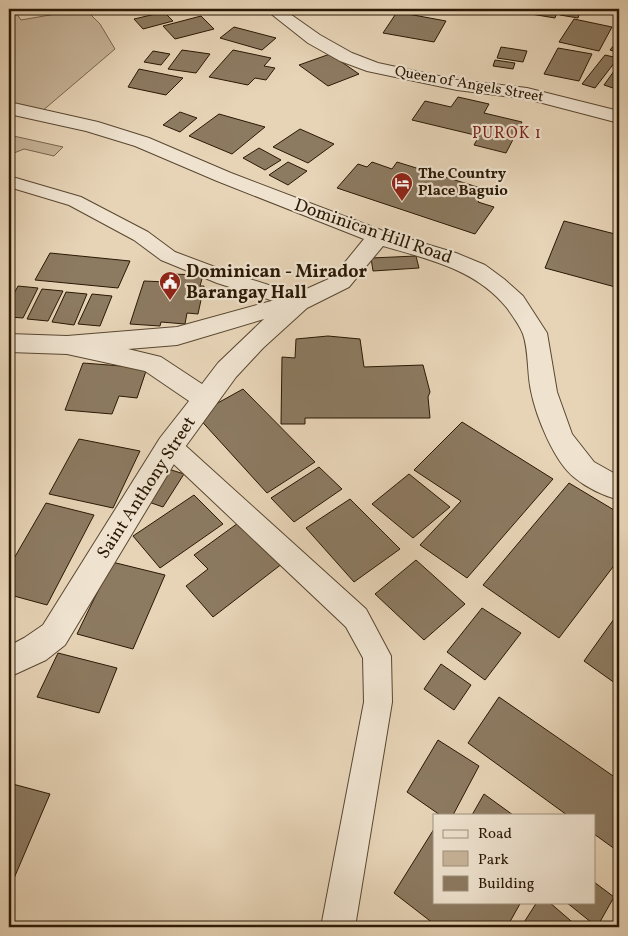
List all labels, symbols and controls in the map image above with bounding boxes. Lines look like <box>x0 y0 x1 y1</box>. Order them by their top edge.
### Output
street label: Queen of Angels Street <box>393 62 545 108</box>
district label: PUROK 1 <box>472 123 542 145</box>
place label: The Country Place Baguio <box>418 164 508 202</box>
hotel icon: The Country Place Baguio <box>390 171 414 202</box>
street label: Dominican Hill Road <box>291 193 455 271</box>
place label: Dominican - Mirador Barangay Hall <box>186 260 367 306</box>
public building icon: Dominican - Mirador Barangay Hall <box>158 270 182 301</box>
street label: Saint Anthony Street <box>92 412 202 564</box>
legend <box>433 814 596 904</box>
text: Road <box>478 824 512 845</box>
text: Park <box>478 850 509 871</box>
text: Building <box>478 874 535 895</box>

